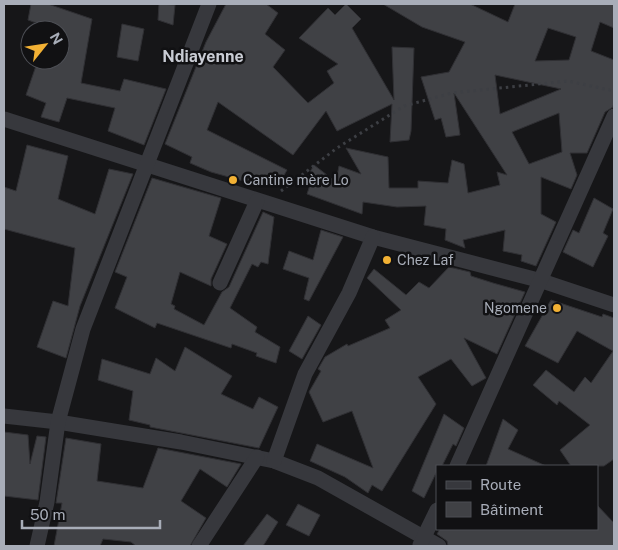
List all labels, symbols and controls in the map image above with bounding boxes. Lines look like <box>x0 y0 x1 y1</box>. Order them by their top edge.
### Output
north arrow <box>20 20 70 70</box>
text: N <box>47 30 66 47</box>
district label: Ndiayenne <box>162 47 244 66</box>
place label: Cantine mère Lo <box>243 172 349 188</box>
marker: Cantine mère Lo <box>227 174 239 186</box>
place label: Chez Laf <box>397 252 454 268</box>
marker: Chez Laf <box>381 254 393 266</box>
place label: Ngomene <box>484 300 547 316</box>
marker: Ngomene <box>551 302 563 314</box>
legend <box>436 465 598 530</box>
text: Route <box>480 476 521 493</box>
scale bar <box>22 498 160 530</box>
text: Bâtiment <box>480 501 543 518</box>
text: 50 m <box>30 506 65 523</box>

